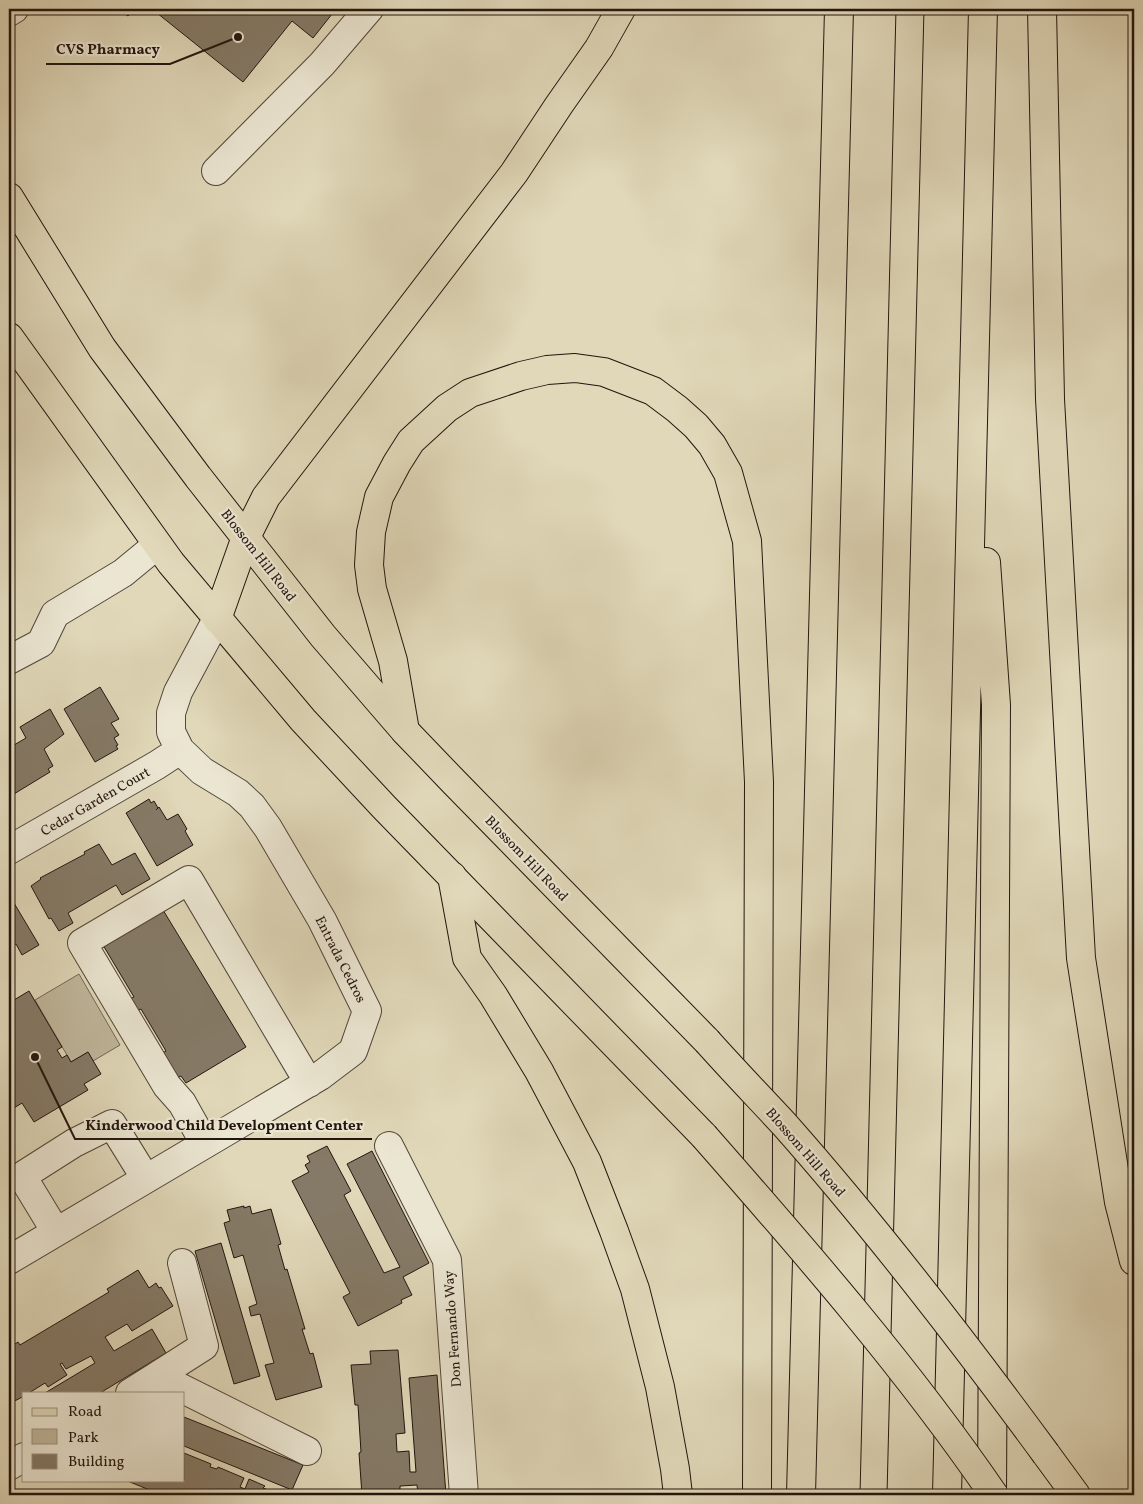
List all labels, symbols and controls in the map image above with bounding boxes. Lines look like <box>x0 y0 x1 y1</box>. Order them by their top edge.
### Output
callout: CVS Pharmacy <box>46 34 170 64</box>
text: CVS Pharmacy <box>56 40 161 61</box>
street label: Blossom Hill Road <box>216 506 300 606</box>
street label: Cedar Garden Court <box>38 763 154 841</box>
street label: Blossom Hill Road <box>480 812 572 906</box>
street label: Entrada Cedros <box>310 913 370 1006</box>
street label: Blossom Hill Road <box>761 1104 849 1202</box>
callout: Kinderwood Child Development Center <box>75 1109 372 1139</box>
text: Kinderwood Child Development Center <box>85 1116 363 1137</box>
street label: Don Fernando Way <box>440 1269 467 1388</box>
legend <box>22 1392 185 1482</box>
text: Road <box>68 1402 102 1423</box>
text: Park <box>68 1428 99 1449</box>
text: Building <box>68 1452 125 1473</box>

